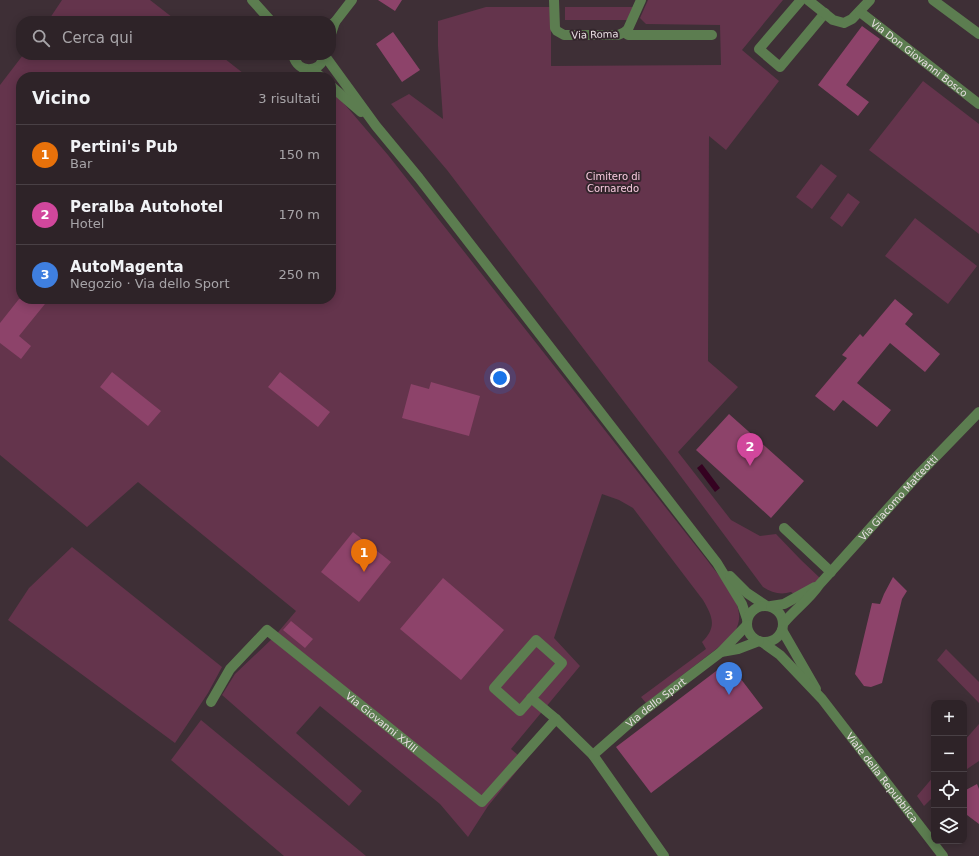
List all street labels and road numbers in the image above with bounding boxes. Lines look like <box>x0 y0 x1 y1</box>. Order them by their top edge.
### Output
street label: Via Don Giovanni Bosco <box>868 17 970 99</box>
street label: Via Roma <box>571 28 619 41</box>
street label: Via Giacomo Matteotti <box>857 453 940 543</box>
street label: Via dello Sport <box>624 676 688 730</box>
street label: Via Giovanni XXIII <box>344 690 420 754</box>
street label: Viale della Repubblica <box>844 731 920 825</box>

